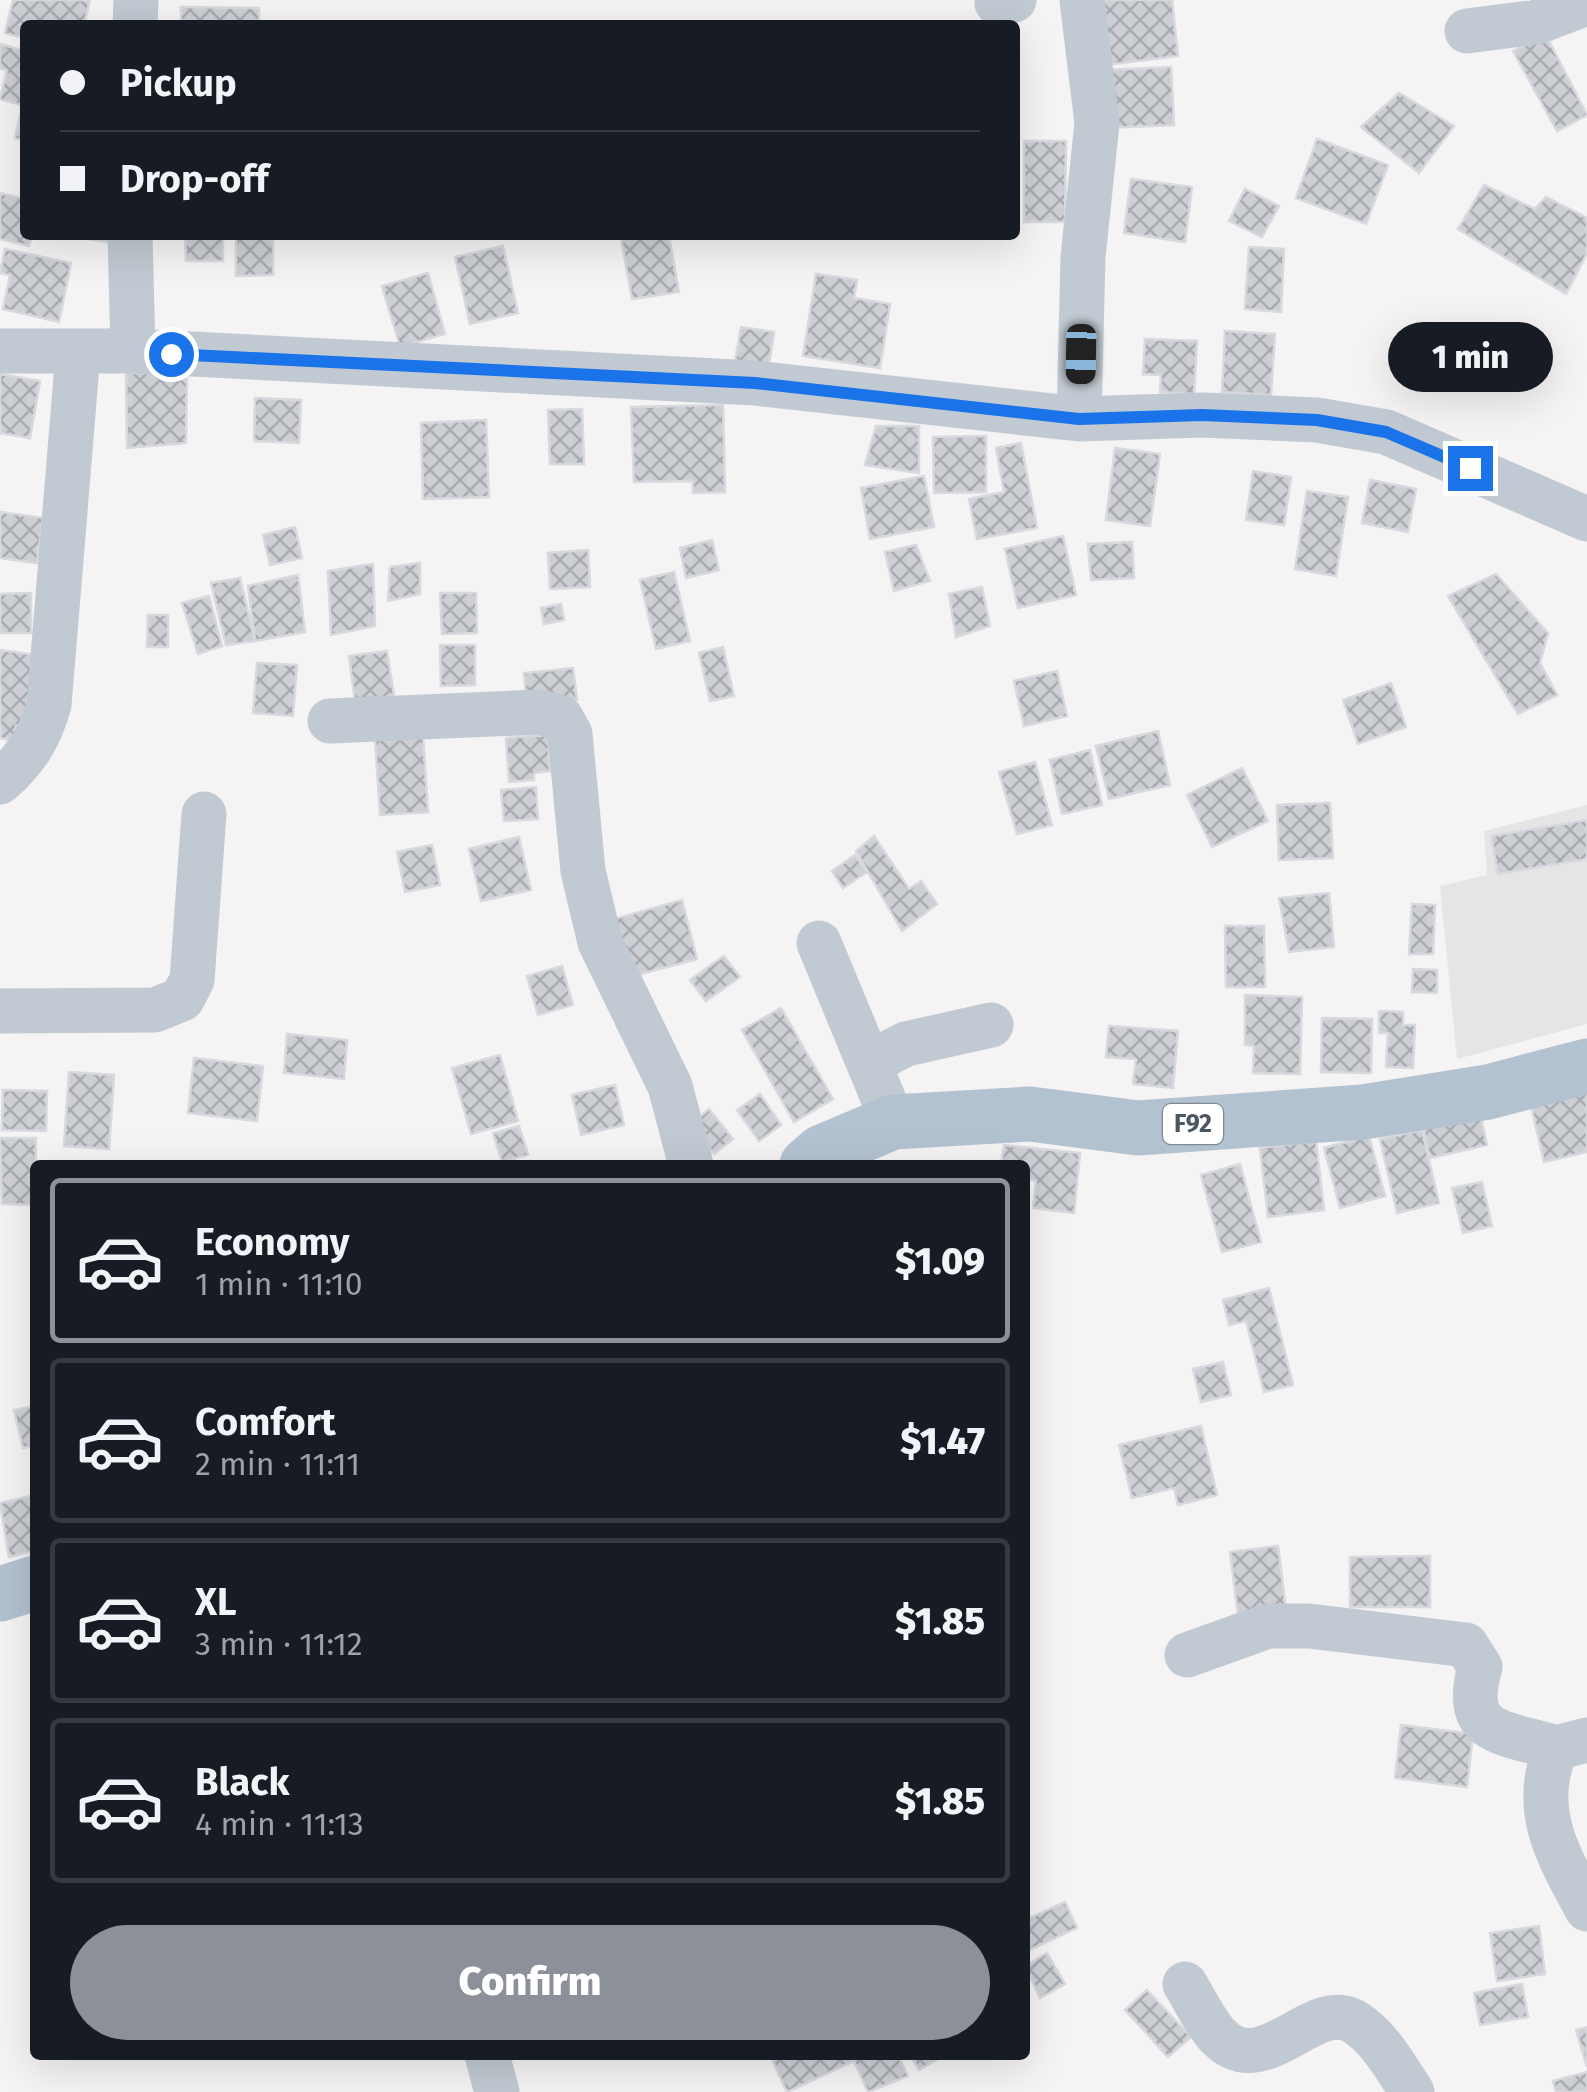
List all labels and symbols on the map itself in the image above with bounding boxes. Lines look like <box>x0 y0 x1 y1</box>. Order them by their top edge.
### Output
callout: 1 min <box>1388 323 1552 393</box>
car <box>1065 324 1097 384</box>
route start <box>149 332 194 377</box>
route end <box>1448 446 1493 491</box>
road number: F92 <box>1163 1104 1223 1144</box>

